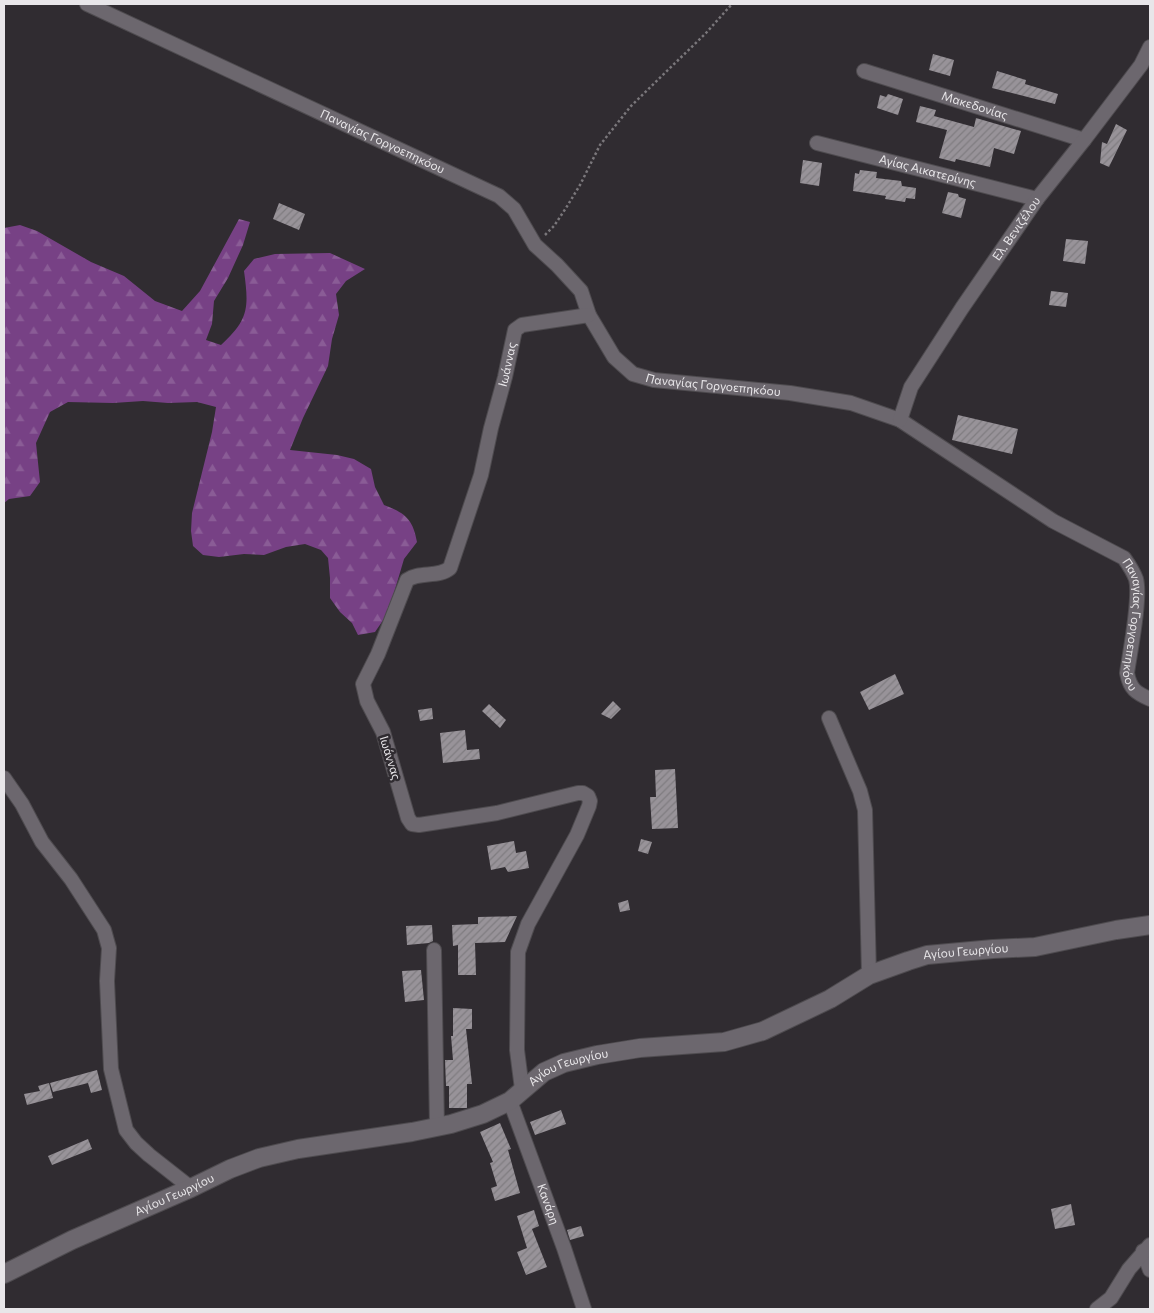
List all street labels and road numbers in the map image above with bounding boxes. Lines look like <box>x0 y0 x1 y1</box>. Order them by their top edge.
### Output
street label: Μακεδονίας <box>940 88 1010 122</box>
street label: Παναγίας Γοργοεπηκόου <box>319 106 448 176</box>
street label: Αγίας Αικατερίνης <box>878 151 978 189</box>
street label: Ελ. Βενιζέλου <box>989 194 1043 263</box>
street label: Ιωάννας <box>495 341 518 388</box>
street label: Παναγίας Γοργοεπηκόου <box>644 370 782 398</box>
street label: Παναγίας Γοργοεπηκόου <box>1120 555 1145 693</box>
street label: Ιωάννας <box>378 734 404 781</box>
street label: Αγίου Γεωργίου <box>922 940 1009 961</box>
street label: Αγίου Γεωργίου <box>525 1045 609 1088</box>
street label: Αγίου Γεωργίου <box>132 1170 216 1218</box>
street label: Κανάρη <box>535 1182 563 1226</box>

